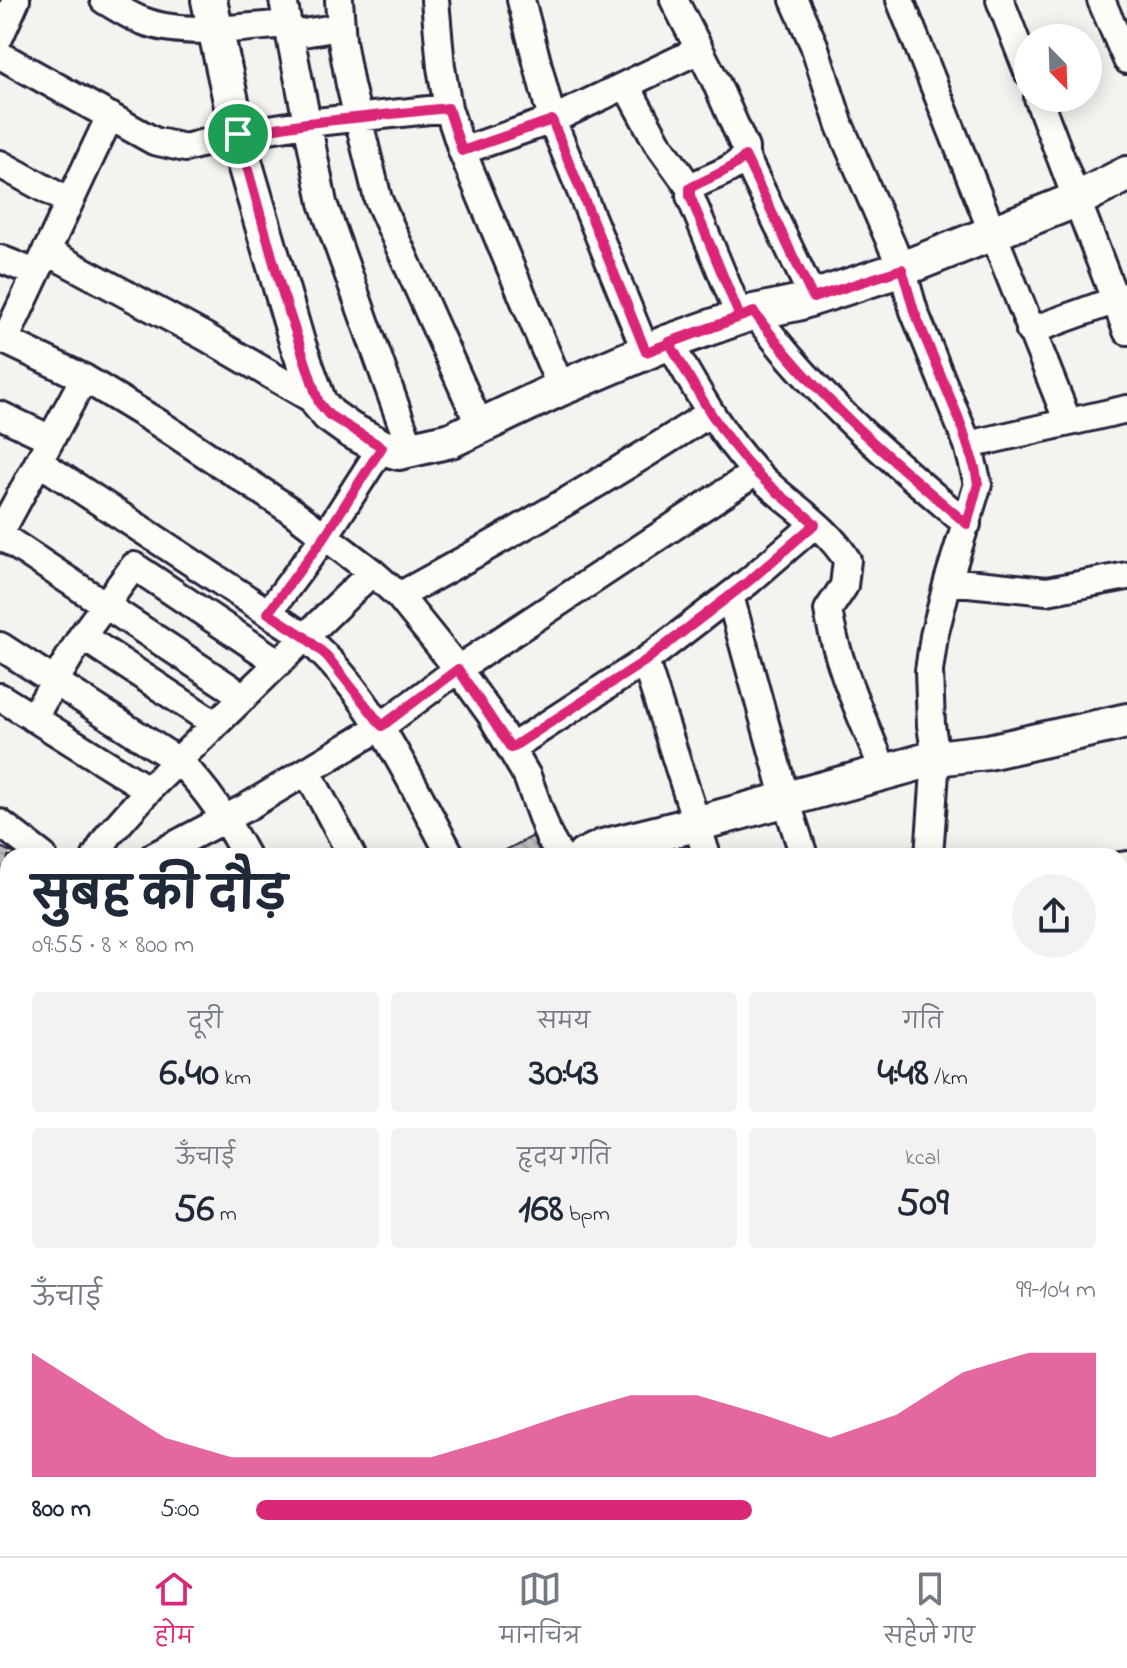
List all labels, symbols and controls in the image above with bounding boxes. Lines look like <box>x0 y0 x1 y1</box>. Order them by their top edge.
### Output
north arrow <box>1014 24 1102 112</box>
map controls <box>1014 24 1102 112</box>
pin <box>204 100 272 168</box>
icon: arrive <box>216 112 260 156</box>
text: सुबह की दौड़ <box>32 865 287 929</box>
button: share <box>1012 874 1096 958</box>
text: 09:55 · 8 × 800 m <box>32 927 194 965</box>
text: दूरी <box>188 1007 223 1039</box>
text: समय <box>538 1007 590 1039</box>
text: गति <box>903 1007 943 1039</box>
text: 6.40 <box>159 1045 219 1104</box>
text: 30:43 <box>529 1045 599 1104</box>
text: 4:48 <box>877 1045 929 1104</box>
text: km <box>219 1063 251 1095</box>
text: /km <box>929 1063 968 1095</box>
text: ऊँचाई <box>176 1143 235 1175</box>
text: हृदय गति <box>517 1143 611 1175</box>
text: kcal <box>905 1143 940 1175</box>
text: 509 <box>897 1175 949 1234</box>
text: 56 <box>174 1181 214 1240</box>
text: 168 <box>518 1181 564 1240</box>
text: m <box>214 1199 237 1231</box>
text: bpm <box>564 1199 610 1231</box>
text: 99–104 m <box>1016 1272 1096 1310</box>
text: ऊँचाई <box>32 1280 102 1318</box>
text: 800 m <box>32 1491 91 1529</box>
text: 5:00 <box>160 1491 200 1529</box>
tab: होम <box>152 1567 196 1660</box>
tab: मानचित्र <box>500 1567 580 1660</box>
tab: सहेजे गए <box>884 1567 975 1660</box>

